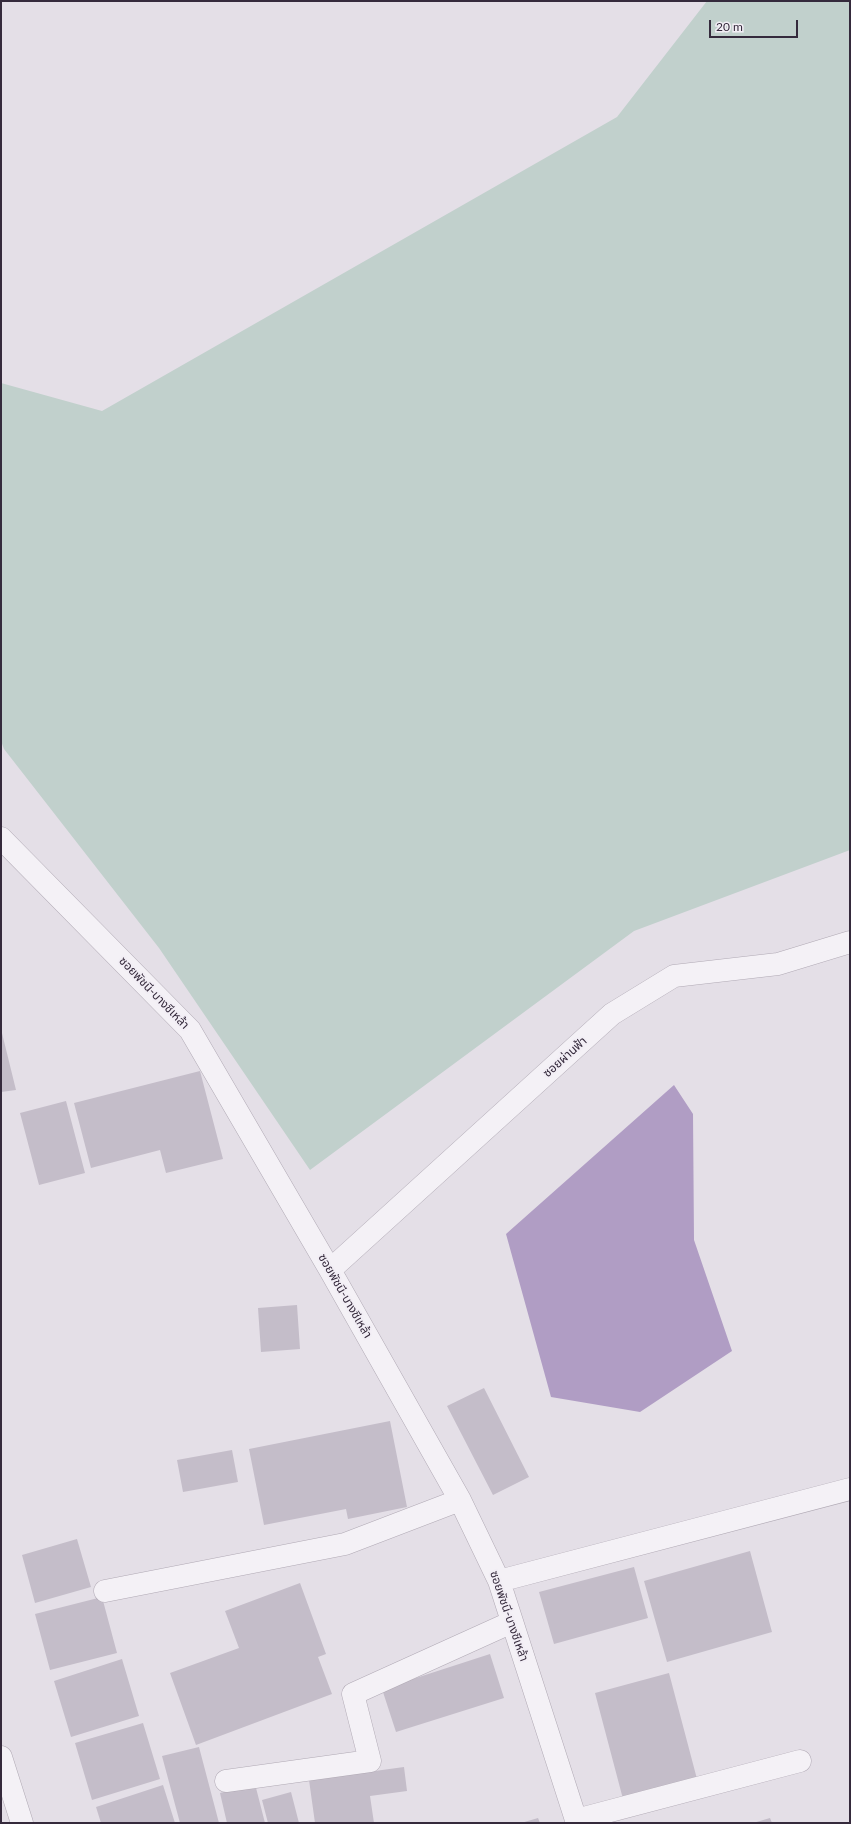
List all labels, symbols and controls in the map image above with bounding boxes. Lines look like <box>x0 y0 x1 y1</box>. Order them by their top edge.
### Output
scale bar <box>711 12 800 38</box>
text: 20 m <box>716 19 743 34</box>
street label: ซอยพัชนี-บางชีเหล้า <box>116 954 192 1032</box>
street label: ซอยผ่านฟ้า <box>540 1034 590 1080</box>
street label: ซอยพัชนี-บางชีเหล้า <box>315 1251 375 1341</box>
street label: ซอยพัชนี-บางชีเหล้า <box>487 1569 531 1663</box>

